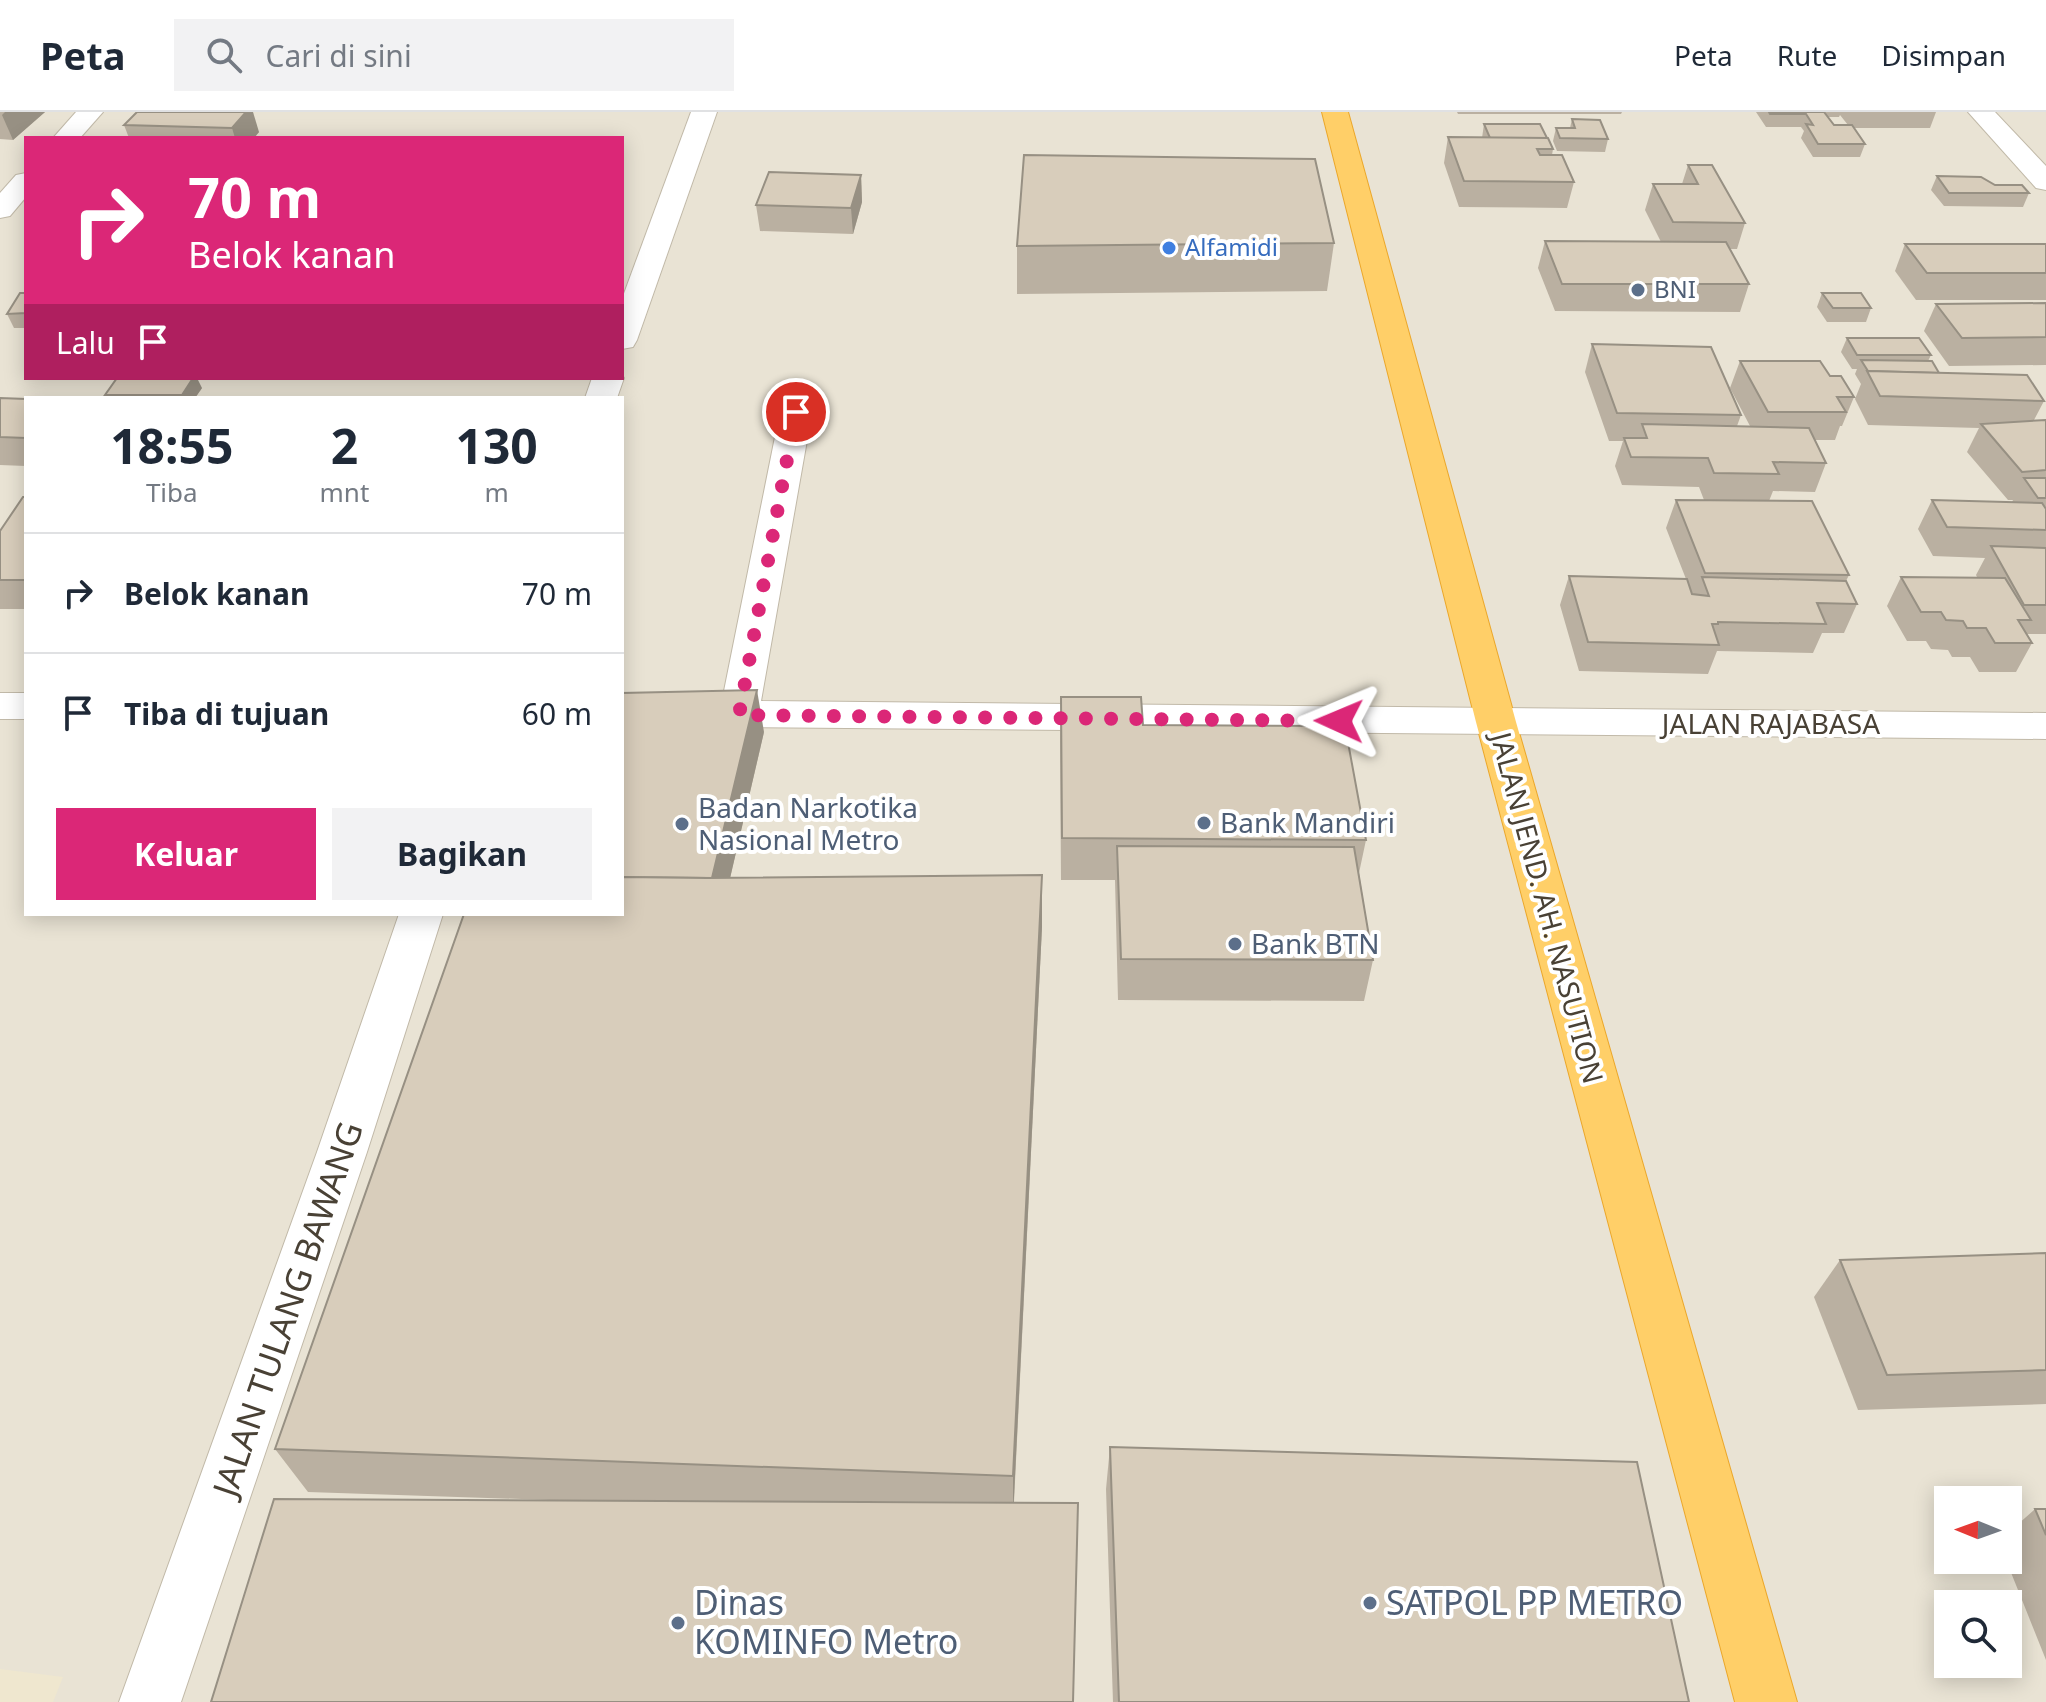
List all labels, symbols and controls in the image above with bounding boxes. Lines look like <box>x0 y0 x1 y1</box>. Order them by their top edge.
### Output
search box <box>174 19 734 91</box>
text: Peta <box>40 29 126 81</box>
icon: search <box>202 33 246 77</box>
text: Cari di sini <box>266 35 412 76</box>
text: Peta <box>1674 36 1733 74</box>
text: Rute <box>1777 36 1837 74</box>
text: Disimpan <box>1881 36 2006 74</box>
text: 70 m <box>188 158 321 234</box>
icon: right <box>56 168 160 272</box>
text: Belok kanan <box>188 230 395 279</box>
place label: Alfamidi <box>1185 230 1278 263</box>
marker: Alfamidi <box>1160 239 1178 257</box>
place label: BNI <box>1654 272 1696 305</box>
marker: BNI <box>1629 281 1647 299</box>
icon: arrive <box>131 320 175 364</box>
text: Lalu <box>56 322 115 363</box>
pin <box>762 378 830 446</box>
icon: arrive <box>774 390 818 434</box>
text: 18:55 <box>110 413 233 478</box>
text: 2 <box>331 413 358 478</box>
text: 130 <box>455 413 538 478</box>
text: Tiba <box>146 474 198 510</box>
text: mnt <box>320 474 369 510</box>
text: m <box>484 474 509 510</box>
icon: right <box>56 571 100 615</box>
text: Belok kanan <box>124 573 310 614</box>
text: 70 m <box>522 573 592 614</box>
position arrow <box>1297 679 1381 763</box>
icon: arrive <box>56 691 100 735</box>
text: Tiba di tujuan <box>124 693 329 734</box>
text: 60 m <box>522 693 592 734</box>
street label: JALAN RAJABASA <box>1659 704 1880 742</box>
street label: JALAN JEND. AH. NASUTION <box>1482 725 1613 1087</box>
place label: Badan Narkotika Nasional Metro <box>698 788 918 858</box>
place label: Bank Mandiri <box>1220 803 1395 841</box>
button: Keluar <box>56 808 316 900</box>
button: Bagikan <box>332 808 592 900</box>
marker: Bank Mandiri <box>1195 814 1213 832</box>
marker: Badan Narkotika Nasional Metro <box>673 815 691 833</box>
place label: Bank BTN <box>1251 924 1380 962</box>
marker: Bank BTN <box>1226 935 1244 953</box>
street label: JALAN TULANG BAWANG <box>200 1115 373 1505</box>
north arrow <box>1934 1486 2022 1574</box>
map controls <box>1934 1486 2022 1678</box>
place label: Dinas KOMINFO Metro <box>694 1579 958 1664</box>
place label: SATPOL PP METRO <box>1386 1579 1683 1625</box>
button: search <box>1934 1590 2022 1678</box>
marker: SATPOL PP METRO <box>1361 1594 1379 1612</box>
marker: Dinas KOMINFO Metro <box>669 1614 687 1632</box>

